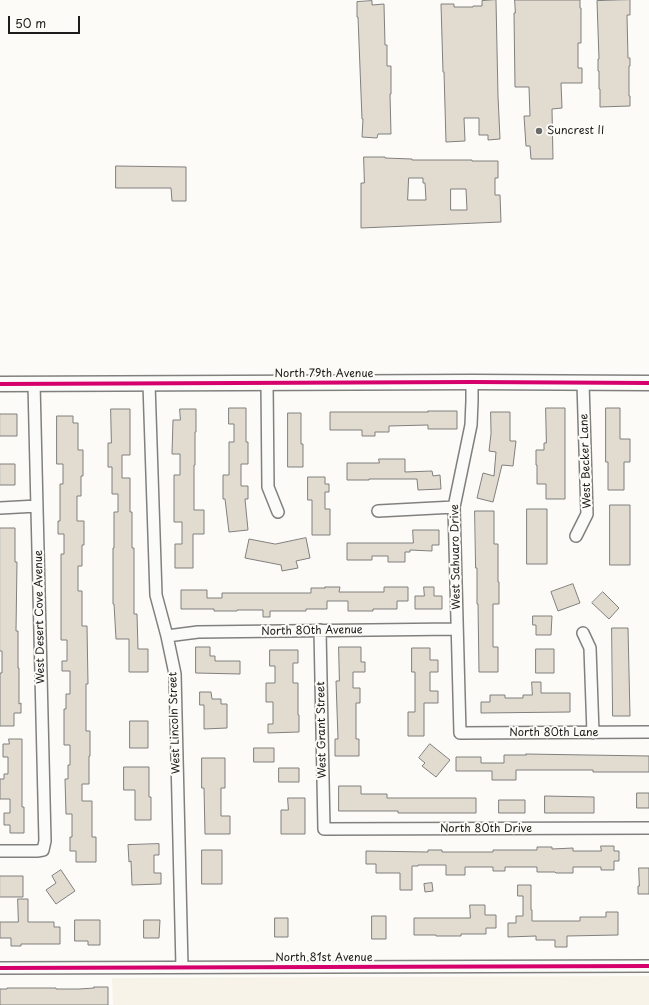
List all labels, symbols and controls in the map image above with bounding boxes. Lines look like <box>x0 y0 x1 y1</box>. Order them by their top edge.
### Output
scale bar <box>10 8 82 34</box>
text: 50 m <box>15 14 46 32</box>
place label: Suncrest II <box>547 124 604 138</box>
marker: Suncrest II <box>534 126 544 136</box>
street label: North 79th Avenue <box>275 367 373 381</box>
street label: West Becker Lane <box>578 413 594 509</box>
street label: West Sahuaro Drive <box>448 504 464 610</box>
street label: West Desert Cove Avenue <box>32 550 48 684</box>
street label: North 80th Avenue <box>261 624 363 638</box>
street label: West Lincoln Street <box>167 672 183 774</box>
street label: West Grant Street <box>315 681 329 779</box>
street label: North 80th Lane <box>509 726 599 740</box>
street label: North 80th Drive <box>440 822 532 836</box>
street label: North 81st Avenue <box>275 951 373 965</box>

